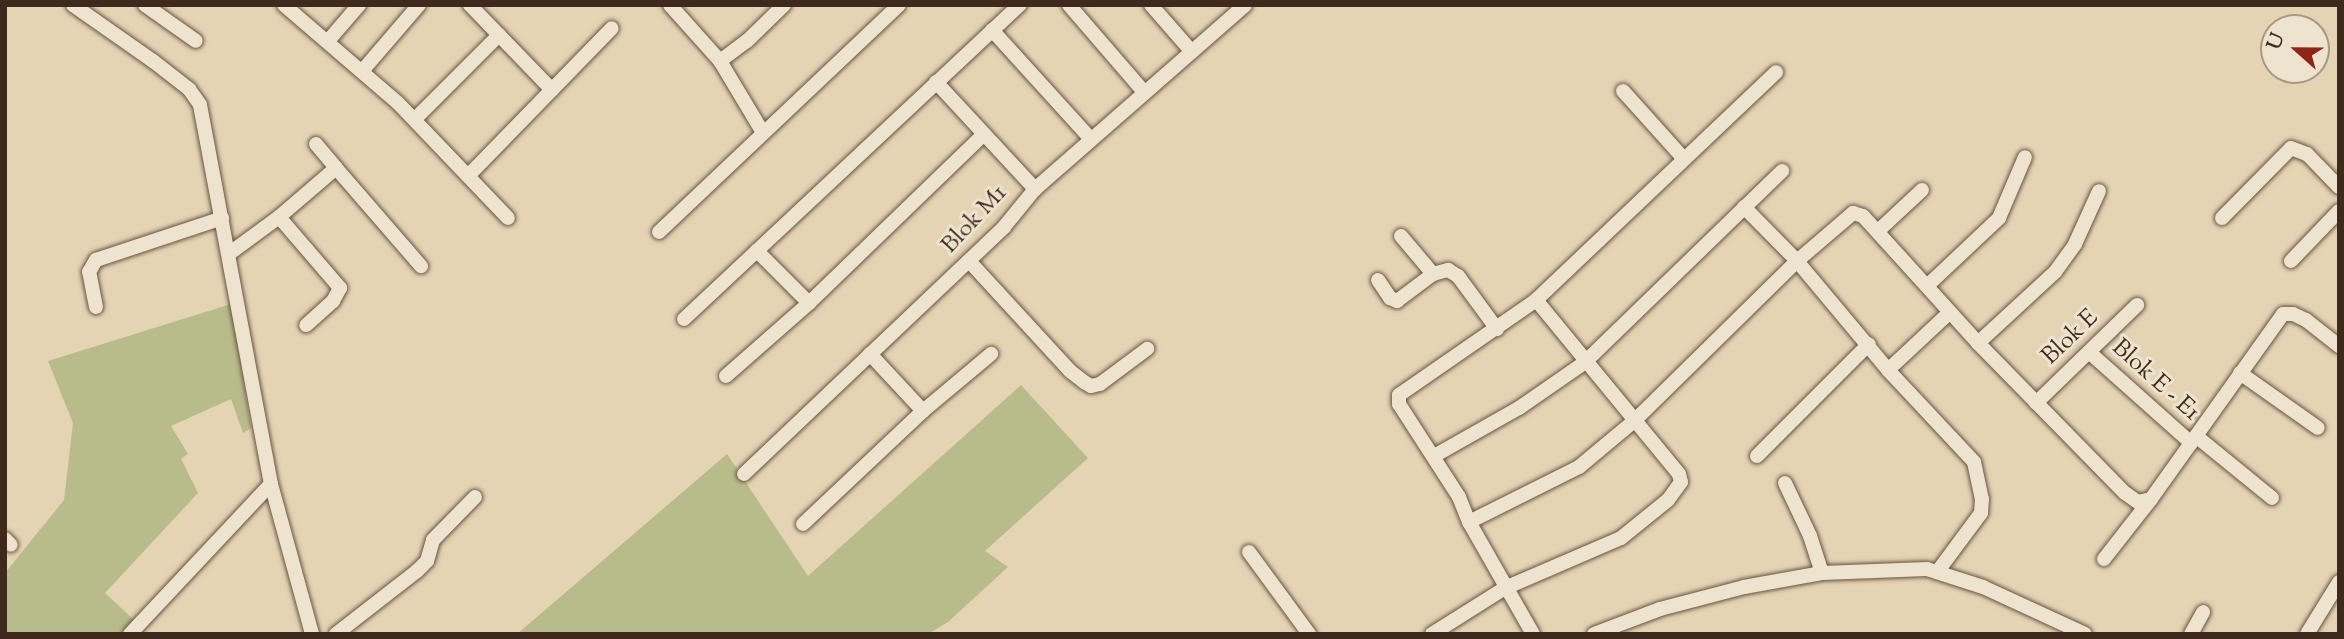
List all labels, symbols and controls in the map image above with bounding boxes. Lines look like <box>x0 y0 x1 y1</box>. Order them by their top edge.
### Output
north arrow <box>2260 14 2330 84</box>
text: U <box>2261 30 2292 54</box>
street label: Blok M1 <box>936 180 1014 260</box>
street label: Blok E <box>2037 304 2105 372</box>
street label: Blok E - E1 <box>2105 334 2205 428</box>

